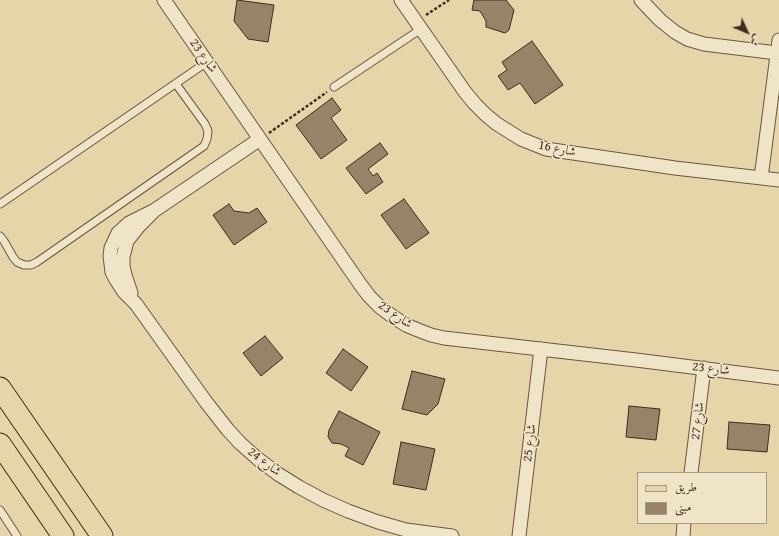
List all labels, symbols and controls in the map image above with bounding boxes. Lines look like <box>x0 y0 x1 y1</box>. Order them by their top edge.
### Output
north arrow <box>727 12 767 52</box>
text: ش <box>746 31 765 50</box>
street label: شارع 23 <box>186 36 220 76</box>
street label: شارع 16 <box>537 137 577 161</box>
street label: شارع 23 <box>375 298 415 332</box>
street label: شارع 23 <box>691 359 731 379</box>
street label: شارع 27 <box>688 401 708 441</box>
street label: شارع 25 <box>520 423 540 463</box>
street label: شارع 24 <box>244 444 284 480</box>
legend <box>637 472 767 524</box>
text: طريق <box>675 478 697 495</box>
text: مبنى <box>675 498 691 515</box>

